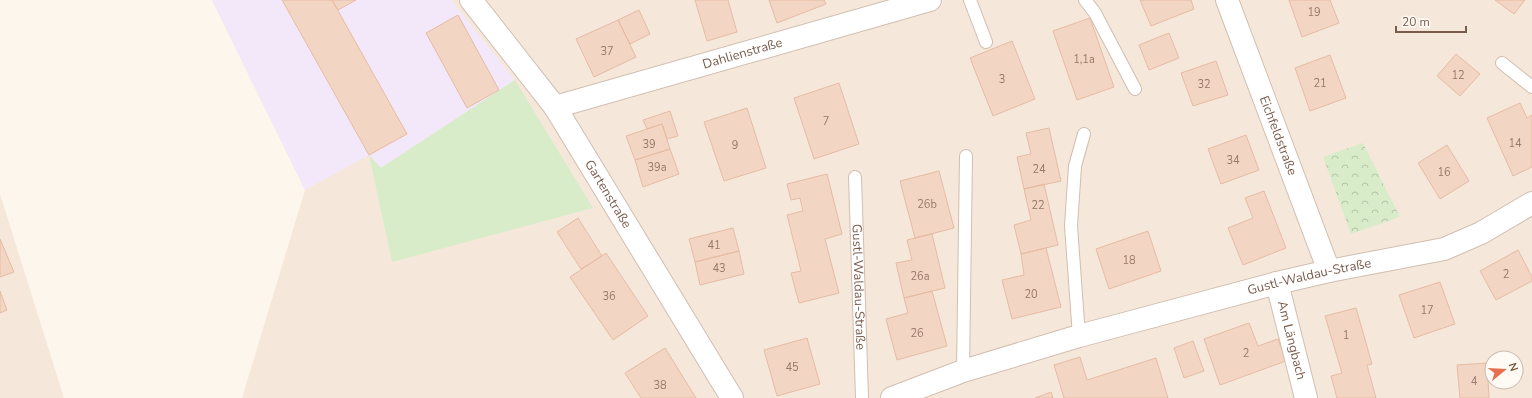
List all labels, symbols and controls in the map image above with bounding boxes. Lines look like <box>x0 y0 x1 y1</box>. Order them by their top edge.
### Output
house number: 19 <box>1307 5 1321 20</box>
scale bar <box>1396 8 1466 34</box>
text: 20 m <box>1402 14 1430 30</box>
street label: Dahlienstraße <box>700 34 785 73</box>
house number: 37 <box>600 44 614 59</box>
house number: 1,1a <box>1073 52 1095 67</box>
house number: 12 <box>1451 68 1465 83</box>
house number: 3 <box>999 72 1005 87</box>
house number: 21 <box>1313 76 1327 91</box>
house number: 32 <box>1197 77 1211 92</box>
street label: Eichfeldstraße <box>1255 93 1301 178</box>
house number: 7 <box>823 114 829 129</box>
house number: 14 <box>1508 136 1522 151</box>
house number: 39 <box>642 137 656 152</box>
house number: 9 <box>732 138 738 153</box>
house number: 34 <box>1226 153 1240 168</box>
street label: Gartenstraße <box>580 156 636 232</box>
house number: 39a <box>647 160 667 175</box>
house number: 24 <box>1032 162 1046 177</box>
house number: 16 <box>1437 165 1451 180</box>
house number: 26b <box>917 197 937 212</box>
house number: 22 <box>1031 198 1045 213</box>
street label: Gustl-Waldau-Straße <box>847 223 869 350</box>
house number: 41 <box>707 238 721 253</box>
house number: 18 <box>1122 253 1136 268</box>
street label: Gustl-Waldau-Straße <box>1245 254 1373 300</box>
house number: 43 <box>712 261 726 276</box>
house number: 2 <box>1503 267 1509 282</box>
house number: 26a <box>910 269 930 284</box>
house number: 20 <box>1024 287 1038 302</box>
house number: 36 <box>602 289 616 304</box>
street label: Am Längbach <box>1273 299 1310 382</box>
house number: 17 <box>1420 303 1434 318</box>
house number: 26 <box>910 326 924 341</box>
house number: 1 <box>1343 328 1349 343</box>
house number: 2 <box>1243 346 1249 361</box>
north arrow <box>1484 350 1524 390</box>
house number: 45 <box>785 360 799 375</box>
text: N <box>1505 361 1521 373</box>
house number: 4 <box>1471 374 1478 389</box>
house number: 38 <box>653 378 667 393</box>

